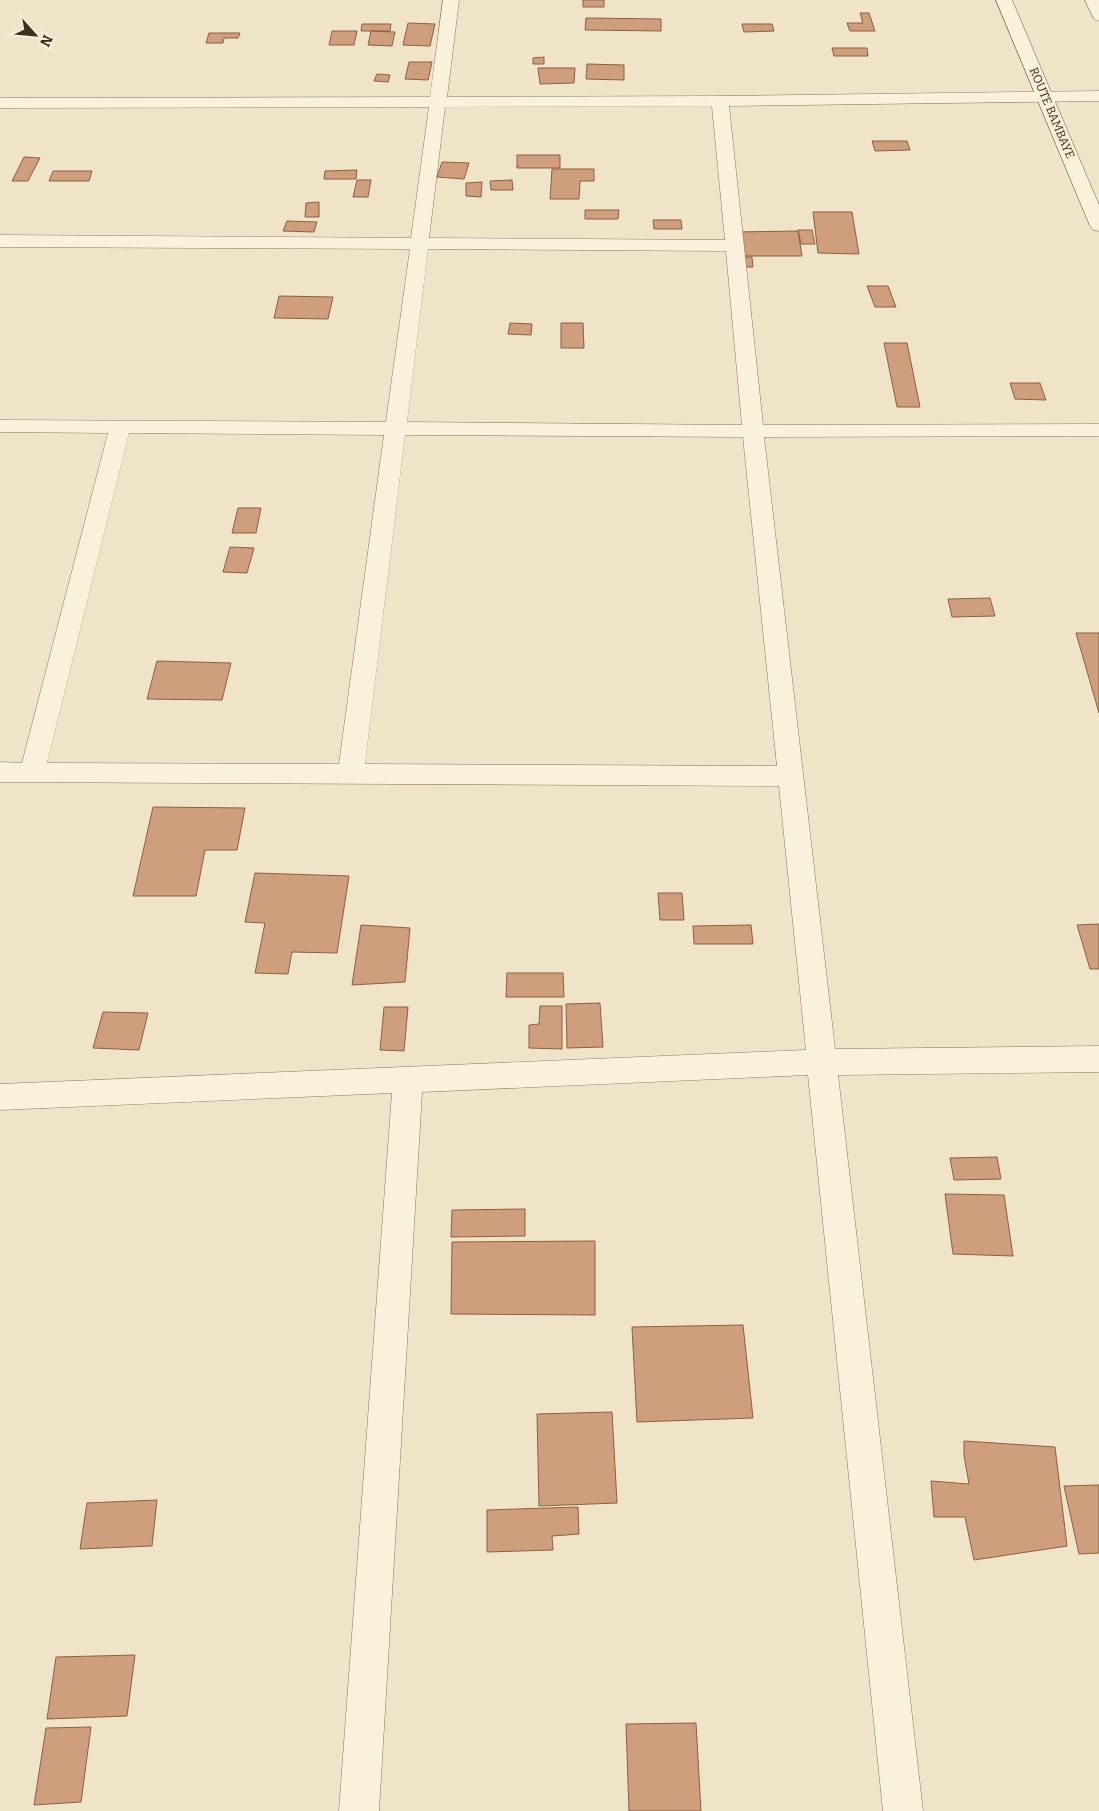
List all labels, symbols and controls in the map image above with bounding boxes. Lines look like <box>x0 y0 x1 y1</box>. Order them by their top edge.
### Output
north arrow <box>10 10 60 60</box>
text: N <box>36 32 56 50</box>
street label: ROUTE BAMBAYE <box>1026 65 1078 161</box>

